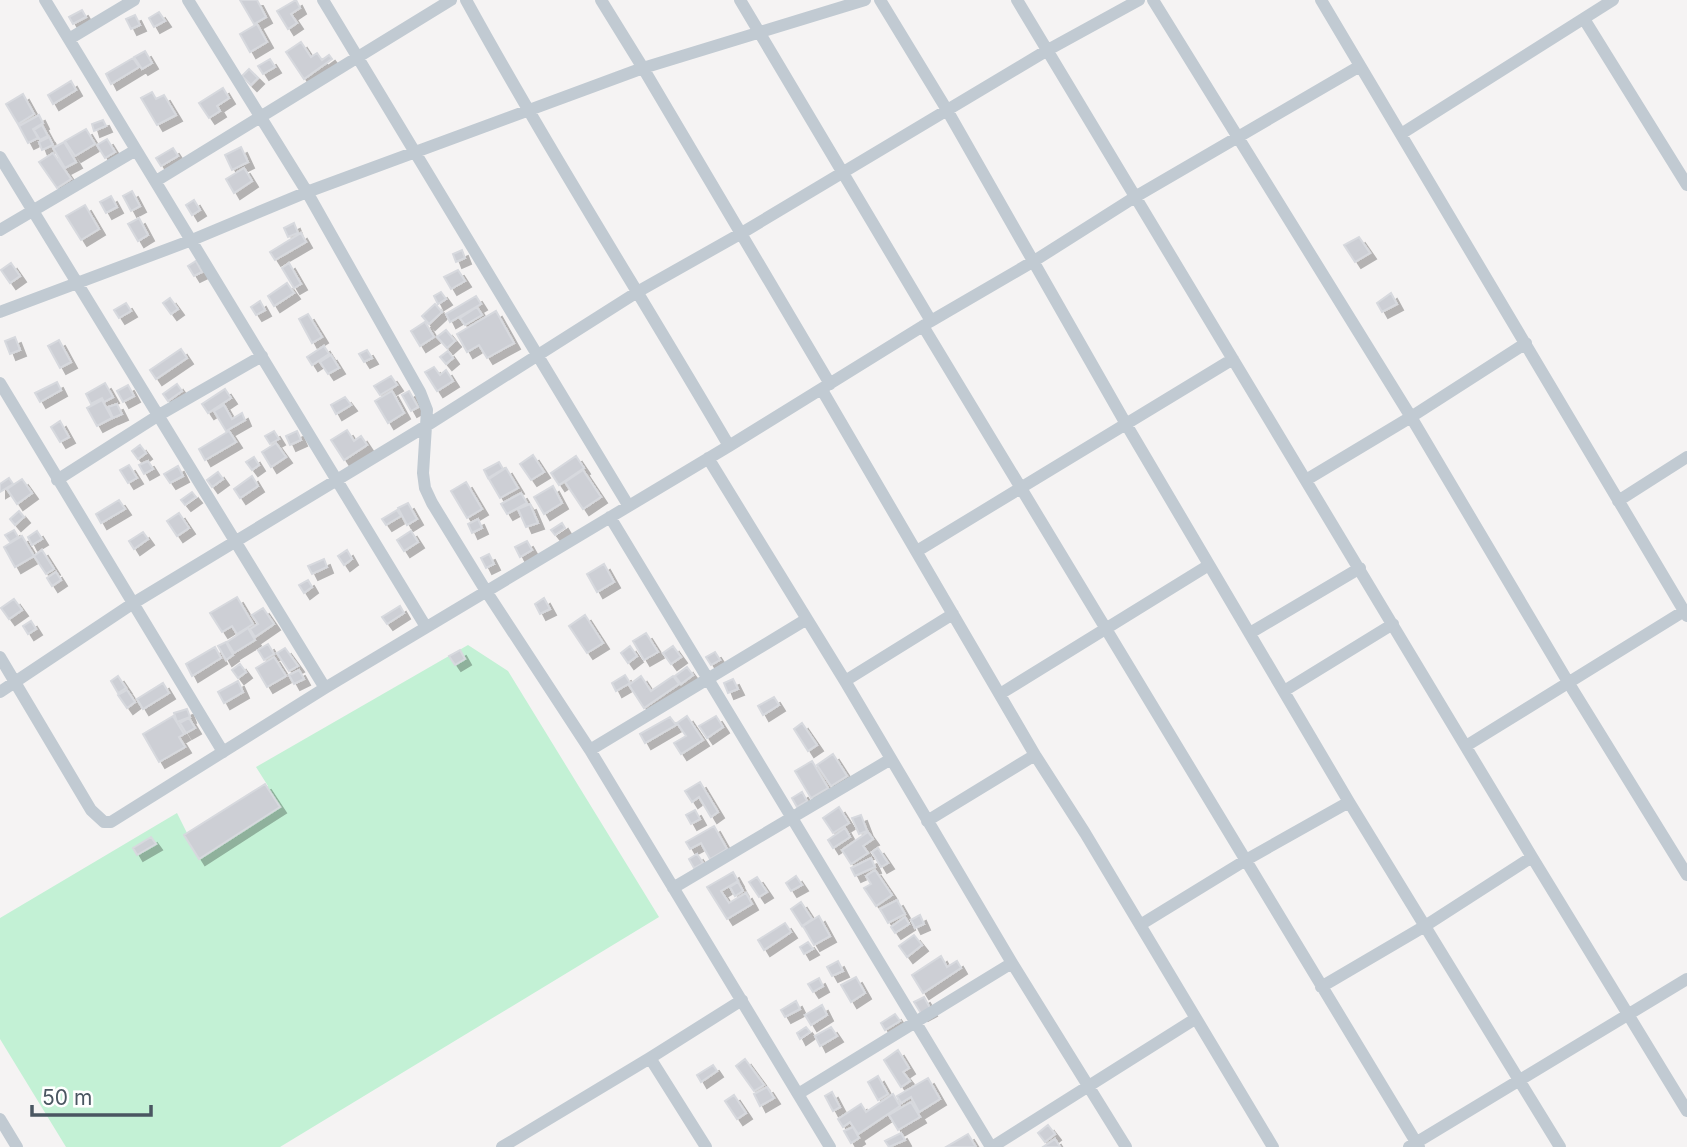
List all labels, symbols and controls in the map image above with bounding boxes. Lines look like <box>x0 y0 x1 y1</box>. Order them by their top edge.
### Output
scale bar <box>32 1074 150 1118</box>
text: 50 m <box>42 1085 92 1110</box>

